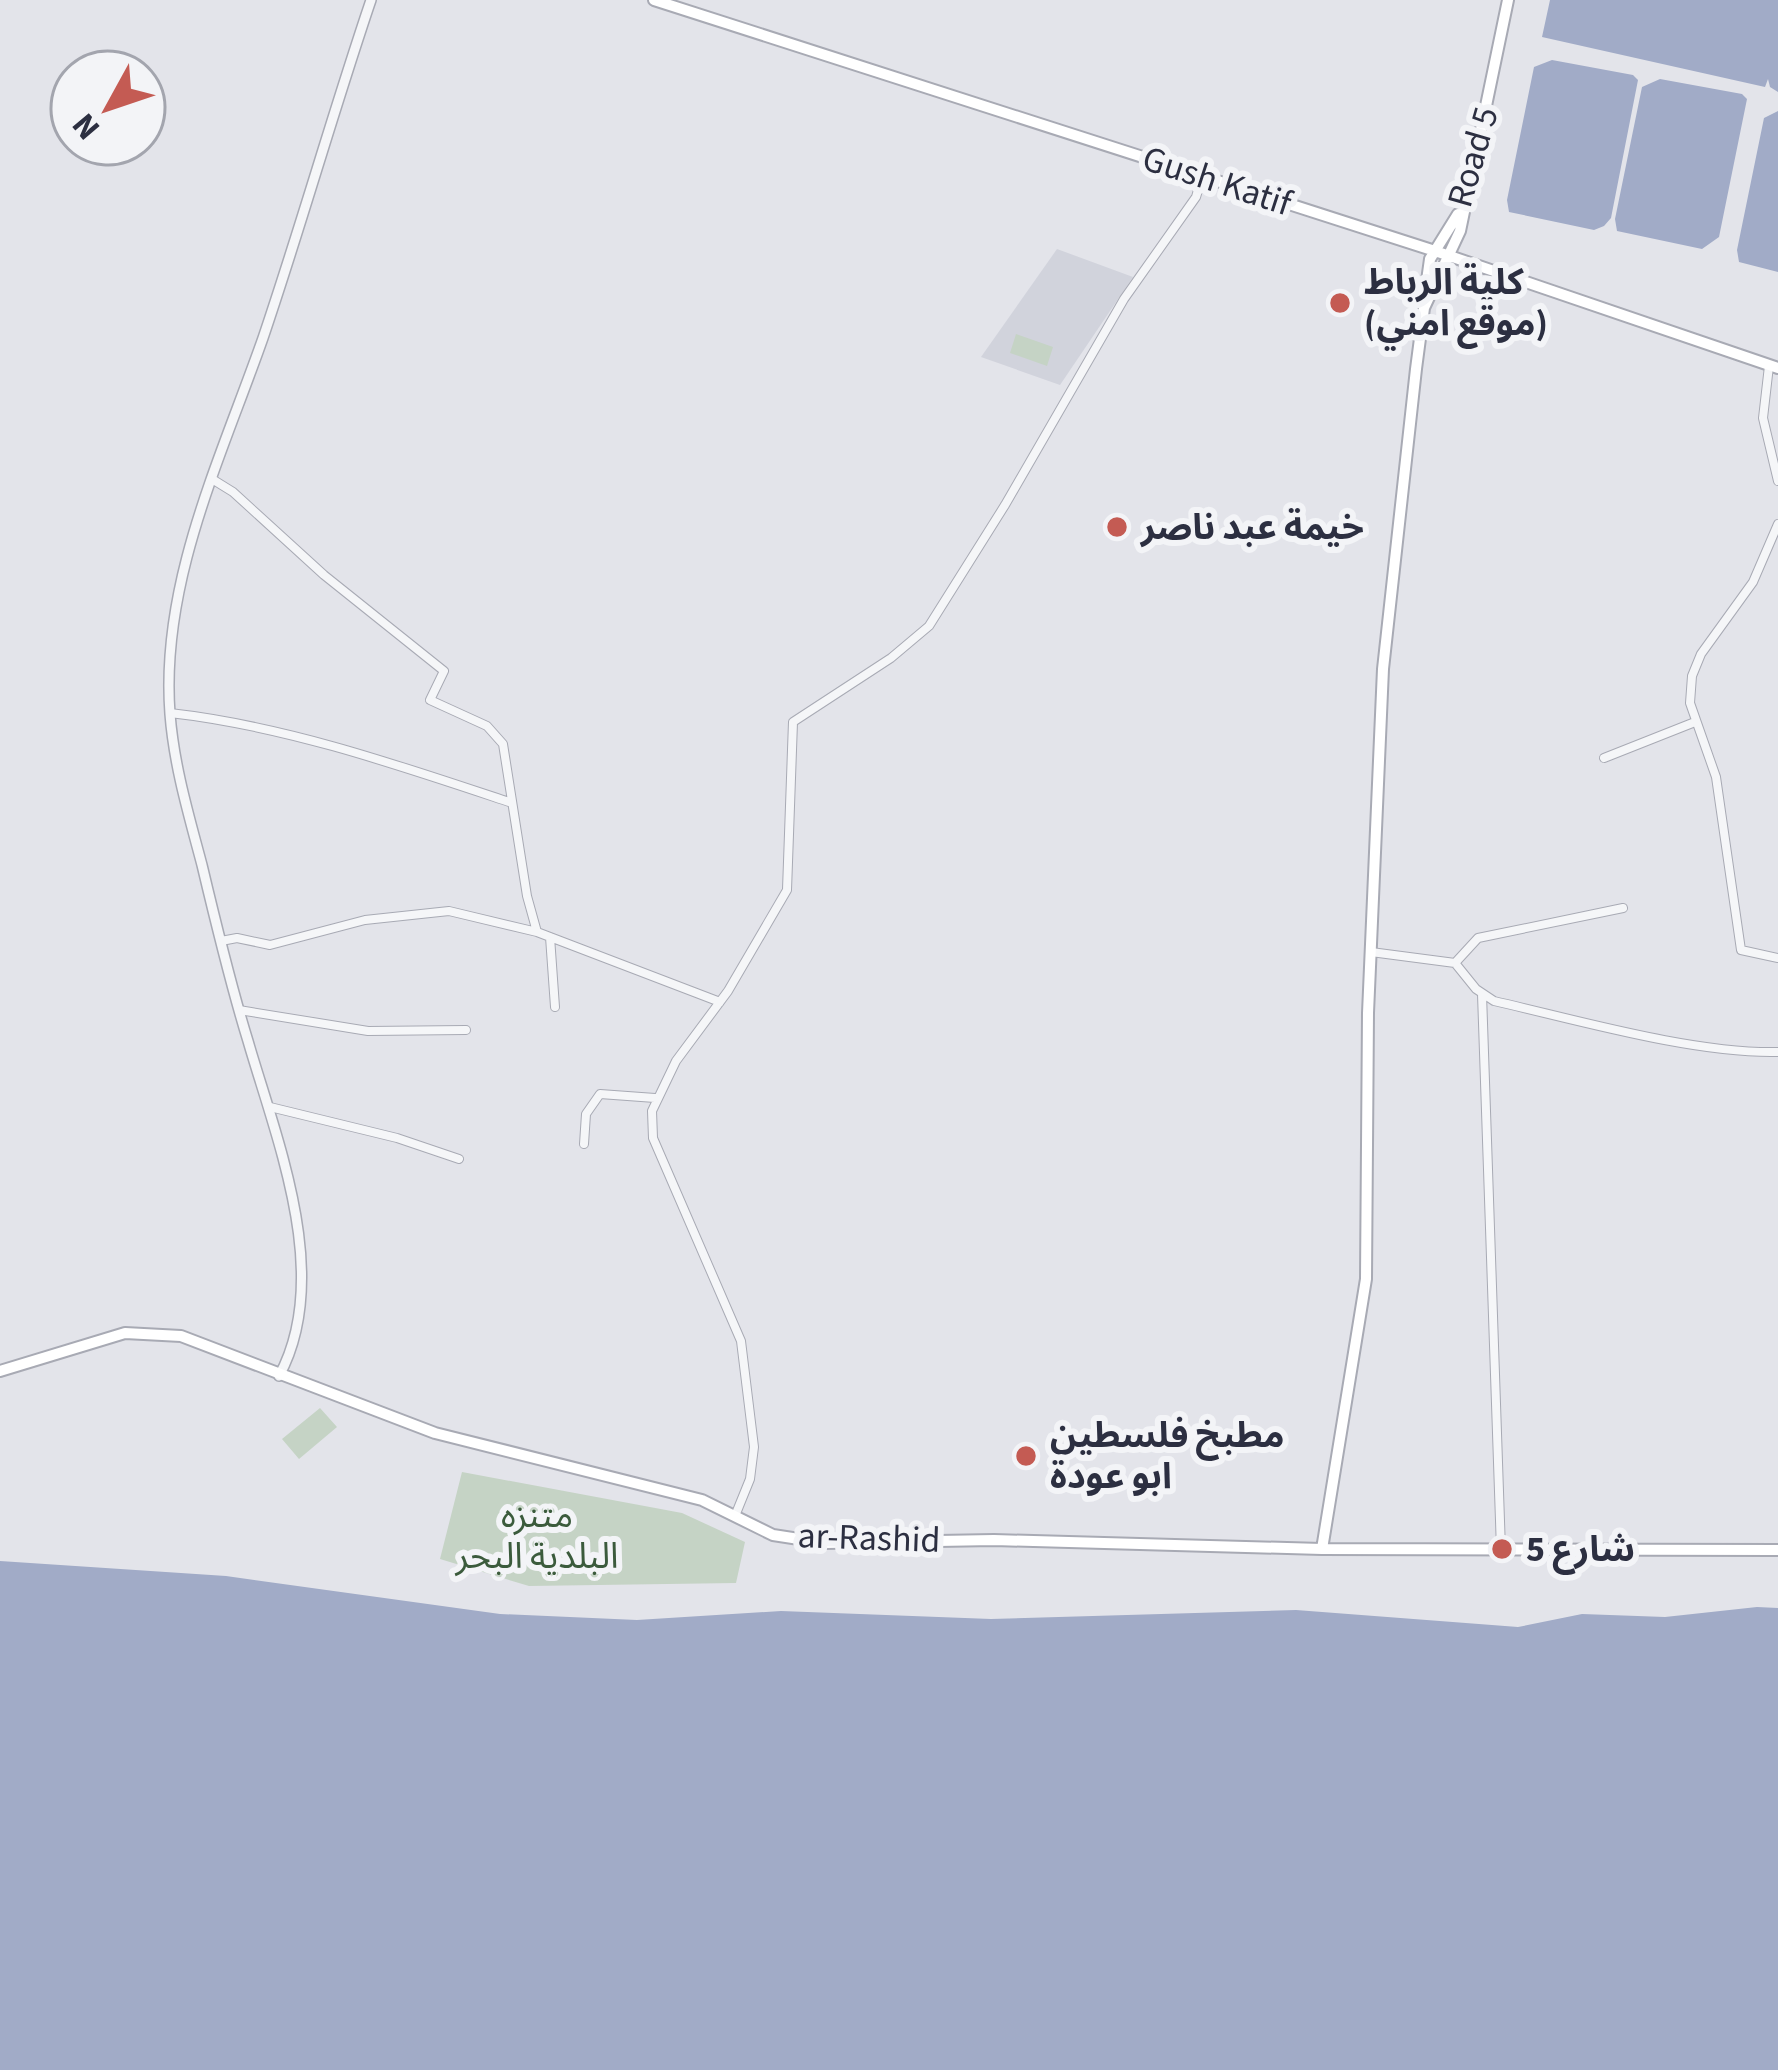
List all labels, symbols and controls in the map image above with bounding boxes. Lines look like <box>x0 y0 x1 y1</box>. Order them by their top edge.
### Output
north arrow <box>48 48 168 168</box>
street label: Road 5 <box>1434 101 1512 213</box>
text: N <box>61 103 111 150</box>
street label: Gush Katif <box>1136 133 1299 229</box>
place label: كلية الرباط (موقع امني) <box>1364 257 1548 351</box>
marker: كلية الرباط (موقع امني) <box>1327 290 1353 316</box>
place label: خيمة عبد ناصر <box>1139 502 1364 553</box>
marker: خيمة عبد ناصر <box>1104 514 1130 540</box>
place label: مطبخ فلسطين ابو عودة <box>1050 1410 1284 1502</box>
marker: مطبخ فلسطين ابو عودة <box>1013 1443 1039 1469</box>
park label: متنزه البلدية البحر <box>454 1490 619 1582</box>
street label: ar-Rashid <box>797 1510 941 1566</box>
place label: شارع 5 <box>1526 1524 1635 1575</box>
marker: شارع 5 <box>1489 1536 1515 1562</box>

